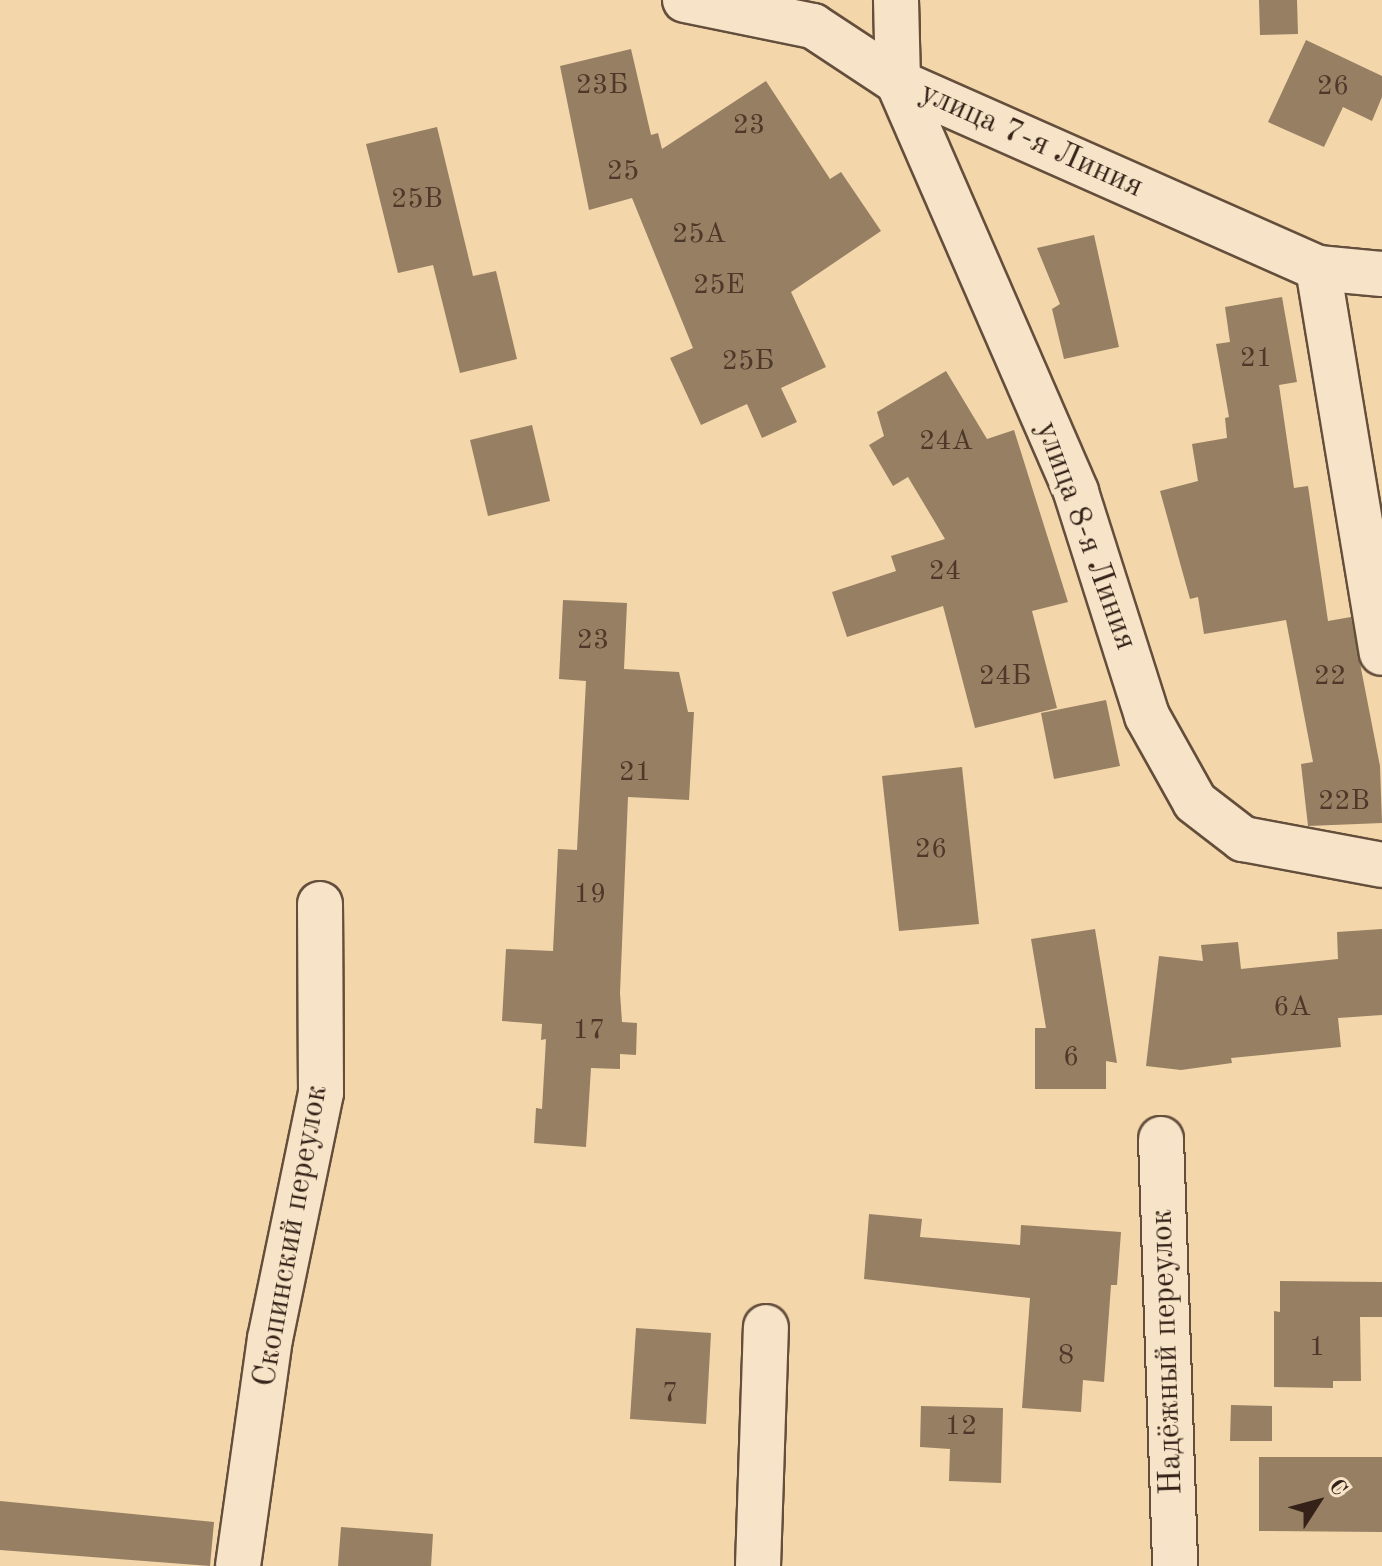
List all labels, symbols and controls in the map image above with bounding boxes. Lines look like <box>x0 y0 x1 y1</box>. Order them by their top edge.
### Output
house number: 23Б <box>576 69 628 103</box>
house number: 26 <box>1317 70 1349 104</box>
street label: улица 7-я Линия <box>913 75 1149 207</box>
house number: 23 <box>733 109 765 143</box>
house number: 25 <box>607 155 639 189</box>
house number: 25В <box>391 183 443 217</box>
house number: 25А <box>672 218 726 252</box>
house number: 25Е <box>693 269 745 303</box>
house number: 21 <box>1240 342 1272 376</box>
house number: 25Б <box>722 345 774 379</box>
street label: улица 8-я Линия <box>1026 417 1144 655</box>
house number: 24А <box>919 425 973 459</box>
house number: 24 <box>929 555 961 589</box>
house number: 23 <box>577 624 609 658</box>
house number: 24Б <box>979 660 1031 694</box>
house number: 22 <box>1314 660 1346 694</box>
house number: 21 <box>619 756 651 790</box>
house number: 22В <box>1318 785 1370 819</box>
house number: 26 <box>915 833 947 867</box>
house number: 19 <box>574 878 606 912</box>
house number: 6А <box>1273 991 1311 1025</box>
house number: 17 <box>573 1014 605 1048</box>
house number: 6 <box>1063 1041 1079 1075</box>
street label: Скопинский переулок <box>247 1082 337 1390</box>
street label: Надёжный переулок <box>1144 1208 1192 1496</box>
house number: 1 <box>1309 1331 1325 1365</box>
house number: 8 <box>1058 1339 1074 1373</box>
house number: 7 <box>662 1377 678 1411</box>
house number: 12 <box>945 1410 977 1444</box>
north arrow <box>1278 1462 1358 1542</box>
text: С <box>1324 1476 1351 1500</box>

